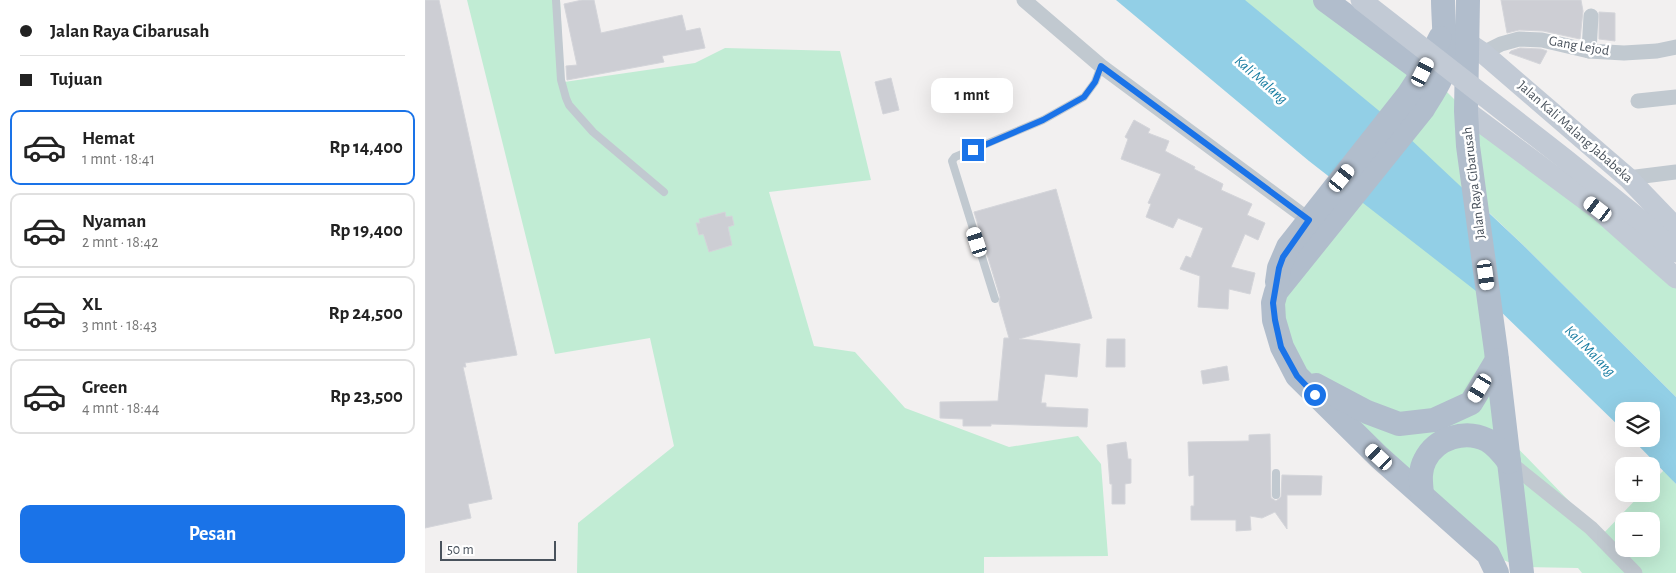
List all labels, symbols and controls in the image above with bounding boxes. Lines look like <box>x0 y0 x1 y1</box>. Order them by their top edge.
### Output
text: Jalan Raya Cibarusah <box>50 22 209 41</box>
street label: Gang Lejod <box>1548 34 1610 58</box>
water label: Kali Malang <box>1232 53 1290 107</box>
car <box>1409 55 1436 89</box>
text: Tujuan <box>50 70 103 89</box>
callout: 1 mnt <box>932 78 1014 112</box>
street label: Jalan Kali Malang Jababeka <box>1515 79 1635 186</box>
text: 1 mnt <box>955 87 989 103</box>
icon: car <box>22 125 67 170</box>
street label: Jalan Raya Cibarusah <box>1460 126 1488 240</box>
text: Hemat <box>82 129 135 148</box>
text: Rp 14,400 <box>329 138 403 157</box>
route end <box>962 139 984 161</box>
text: 1 mnt · 18:41 <box>82 151 155 167</box>
car <box>1326 162 1357 194</box>
car <box>1581 194 1614 224</box>
icon: car <box>22 208 67 253</box>
text: Nyaman <box>82 212 146 231</box>
text: Rp 19,400 <box>330 221 403 240</box>
car <box>965 225 988 259</box>
text: 2 mnt · 18:42 <box>82 234 159 250</box>
car <box>1476 259 1495 291</box>
icon: car <box>22 291 67 336</box>
text: XL <box>82 295 102 314</box>
text: Rp 24,500 <box>329 304 403 323</box>
text: 3 mnt · 18:43 <box>82 317 157 333</box>
water label: Kali Malang <box>1562 323 1618 379</box>
car <box>1465 371 1494 405</box>
icon: car <box>22 374 67 419</box>
text: Green <box>82 378 128 397</box>
route start <box>1304 384 1326 406</box>
text: Rp 23,500 <box>330 387 403 406</box>
text: 4 mnt · 18:44 <box>82 400 159 416</box>
map controls <box>1615 402 1660 557</box>
button: layers <box>1615 402 1660 447</box>
car <box>1362 441 1395 473</box>
button: + <box>1615 457 1660 502</box>
button: Pesan <box>20 505 405 563</box>
button: − <box>1615 512 1660 557</box>
scale bar <box>440 538 556 561</box>
text: 50 m <box>447 543 474 557</box>

